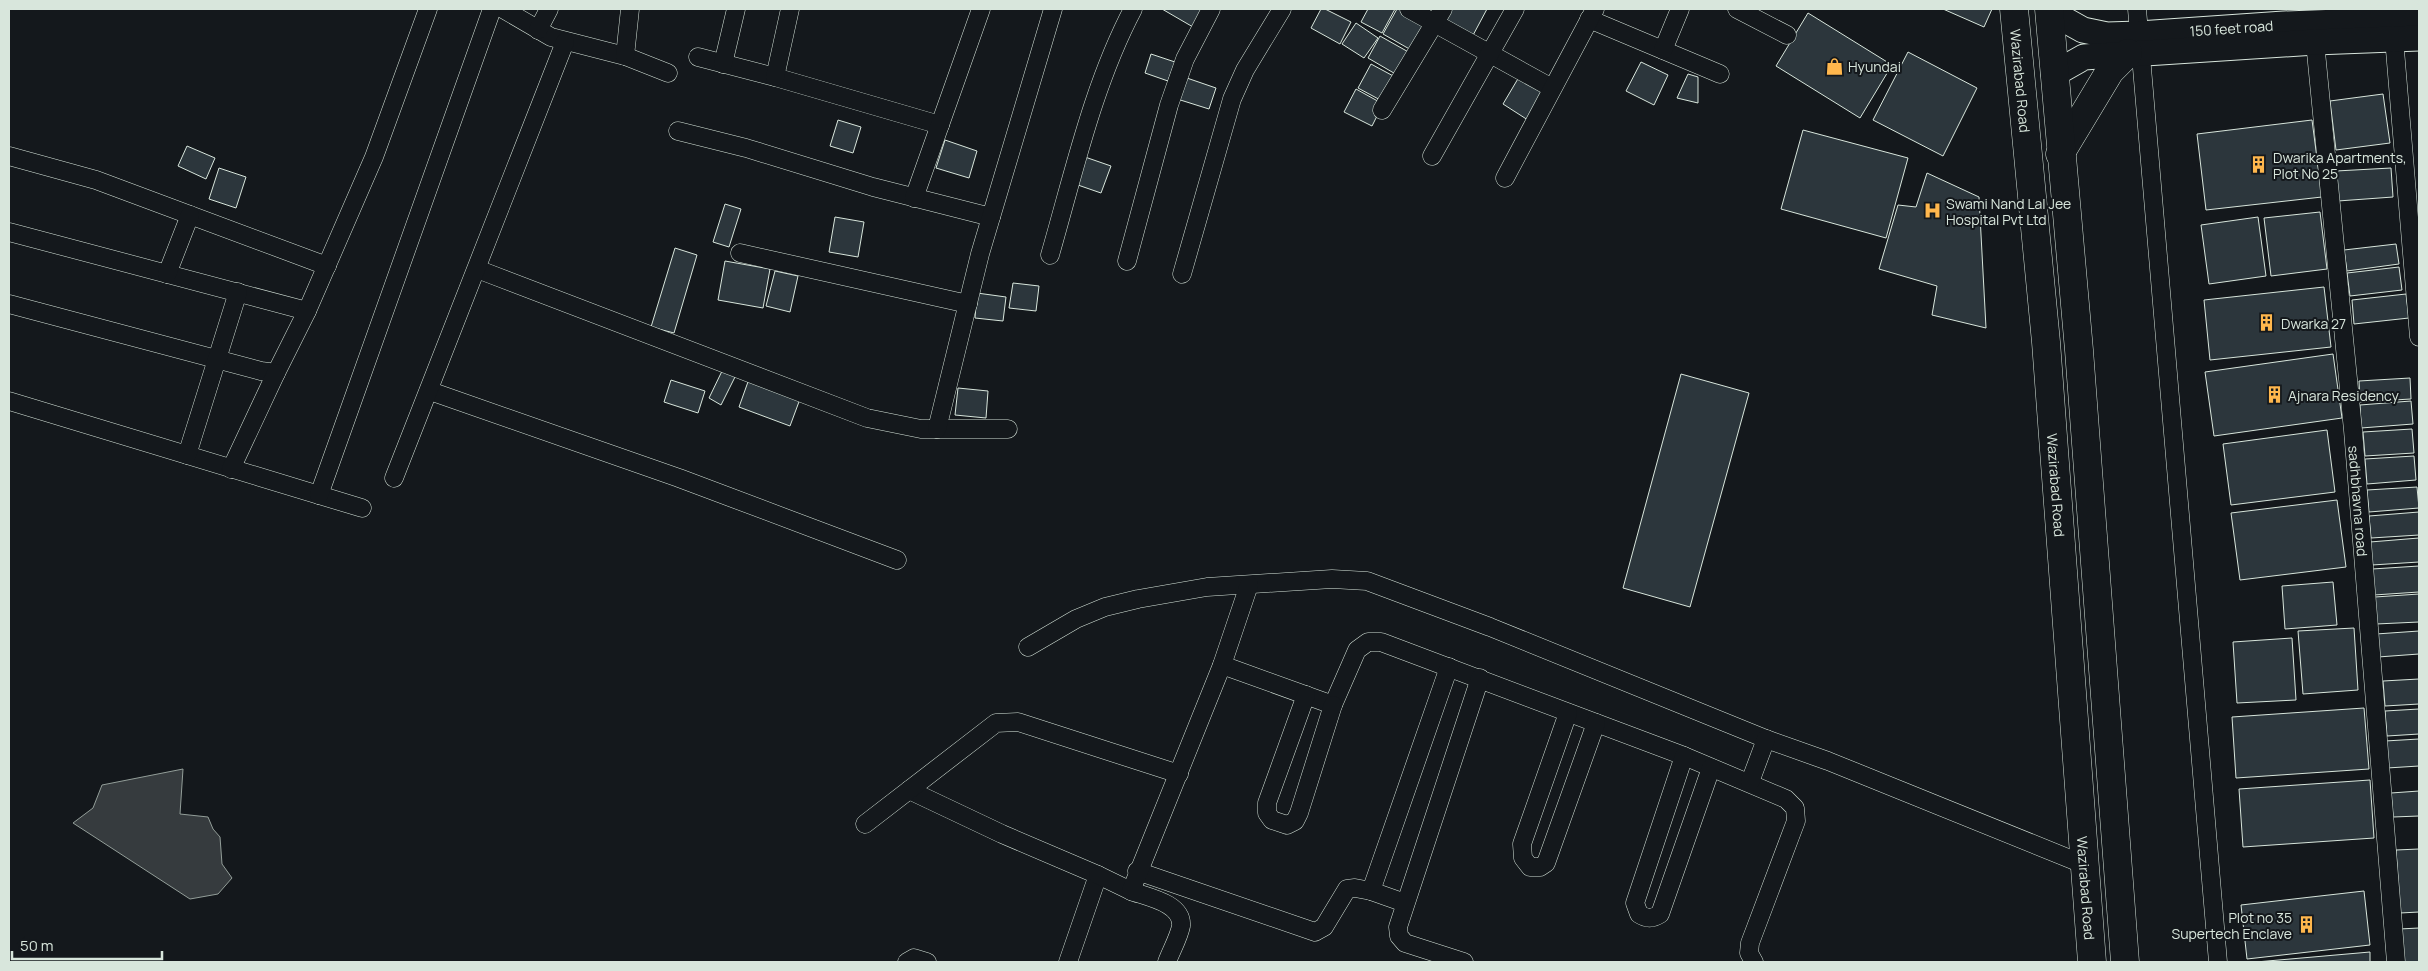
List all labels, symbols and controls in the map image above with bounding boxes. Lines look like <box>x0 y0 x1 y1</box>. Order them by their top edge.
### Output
street label: 150 feet road <box>2189 15 2274 40</box>
street label: Wazirabad Road <box>2006 28 2035 133</box>
shop icon: Hyundai <box>1824 56 1844 76</box>
place label: Hyundai <box>1848 57 1901 76</box>
place label: Dwarika Apartments, Plot No 25 <box>2273 148 2407 183</box>
building icon: Dwarika Apartments, Plot No 25 <box>2249 155 2269 175</box>
place label: Swami Nand Lal Jee Hospital Pvt Ltd <box>1946 194 2071 229</box>
hospital icon: Swami Nand Lal Jee Hospital Pvt Ltd <box>1922 201 1942 221</box>
building icon: Dwarka 27 <box>2257 313 2277 333</box>
place label: Dwarka 27 <box>2281 314 2346 333</box>
building icon: Ajnara Residency <box>2264 385 2284 405</box>
place label: Ajnara Residency <box>2288 386 2399 405</box>
street label: Wazirabad Road <box>2043 433 2070 538</box>
street label: sadhbhavna road <box>2345 445 2373 557</box>
street label: Wazirabad Road <box>2073 835 2100 940</box>
place label: Plot no 35 Supertech Enclave <box>2172 908 2292 943</box>
building icon: Plot no 35 Supertech Enclave <box>2296 915 2316 935</box>
scale bar <box>12 928 162 960</box>
text: 50 m <box>20 935 54 956</box>

